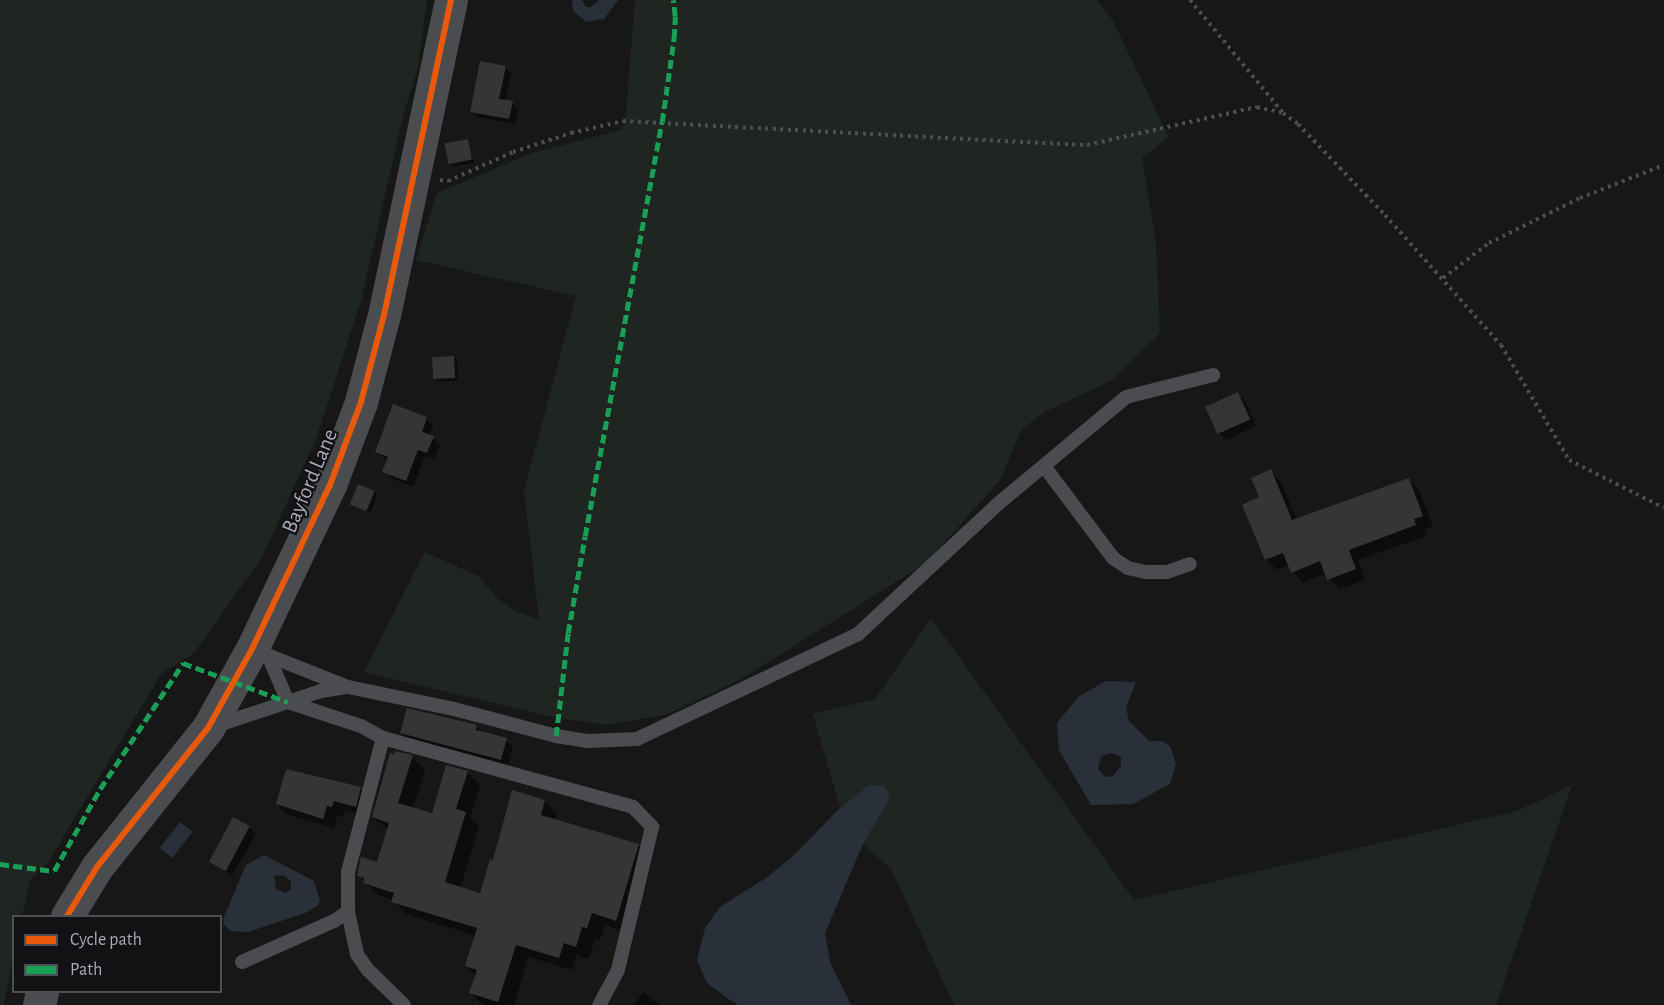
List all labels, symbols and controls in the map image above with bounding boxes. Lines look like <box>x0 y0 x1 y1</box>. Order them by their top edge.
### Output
street label: Bayford Lane <box>276 425 344 537</box>
legend <box>12 915 222 993</box>
text: Cycle path <box>70 931 142 949</box>
text: Path <box>70 961 102 979</box>

